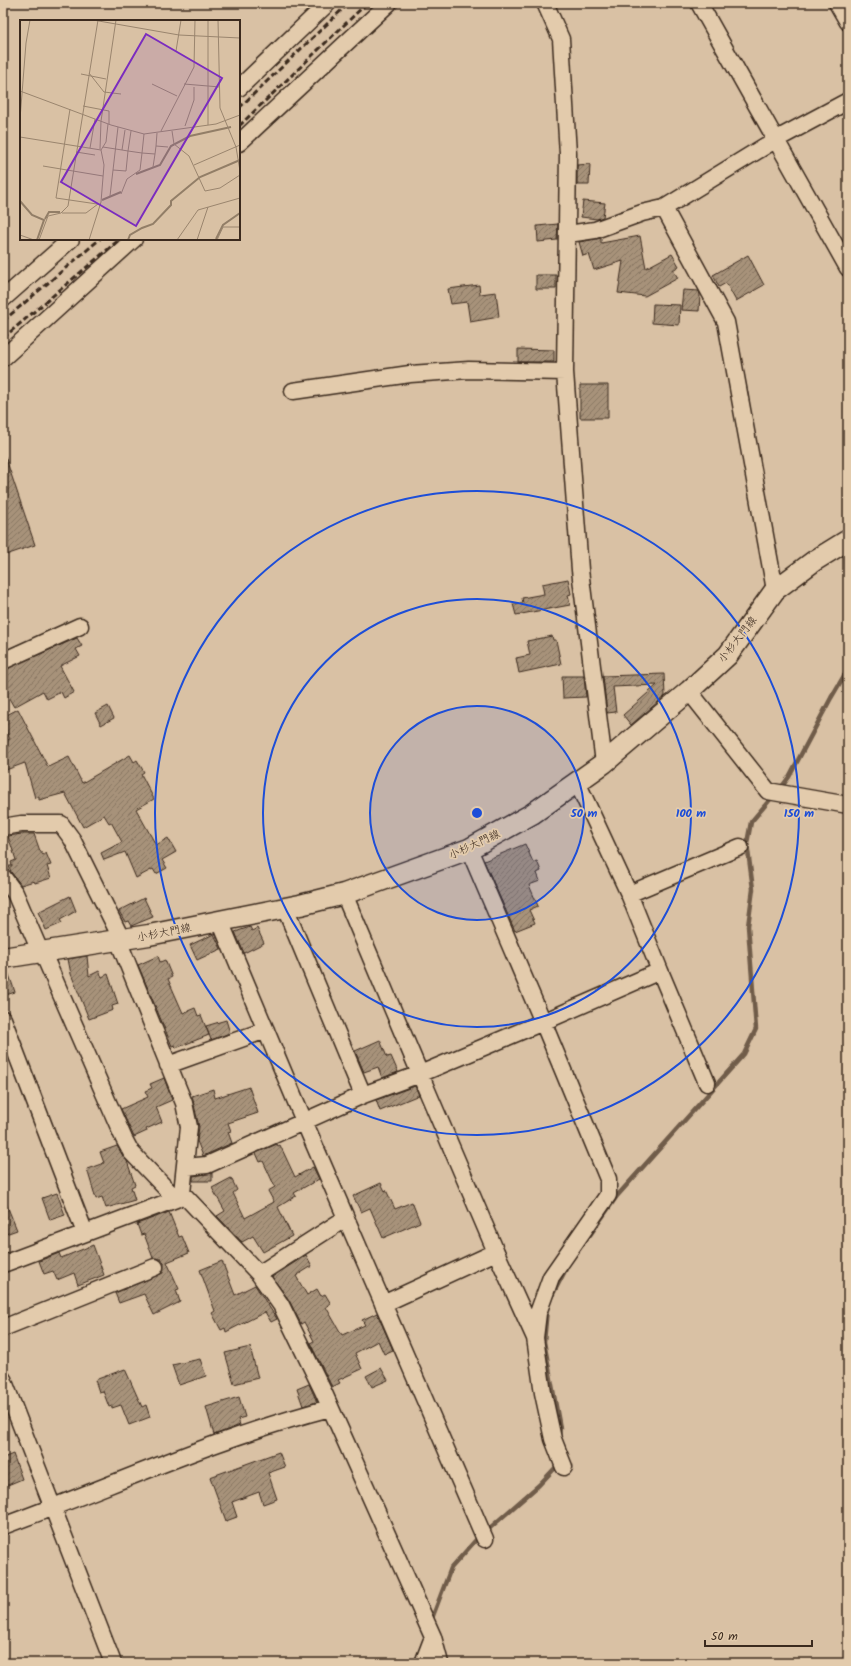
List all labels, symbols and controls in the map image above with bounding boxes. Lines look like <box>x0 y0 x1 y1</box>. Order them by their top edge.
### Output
inset map <box>20 20 240 240</box>
street label: 小杉大門線 <box>714 612 762 667</box>
text: 50 m <box>570 804 598 823</box>
text: 100 m <box>676 804 706 823</box>
text: 150 m <box>784 804 814 823</box>
centre of rings <box>470 806 484 820</box>
street label: 小杉大門線 <box>446 825 503 865</box>
street label: 小杉大門線 <box>135 919 193 947</box>
scale bar <box>705 1622 812 1648</box>
text: 50 m <box>711 1627 738 1646</box>

